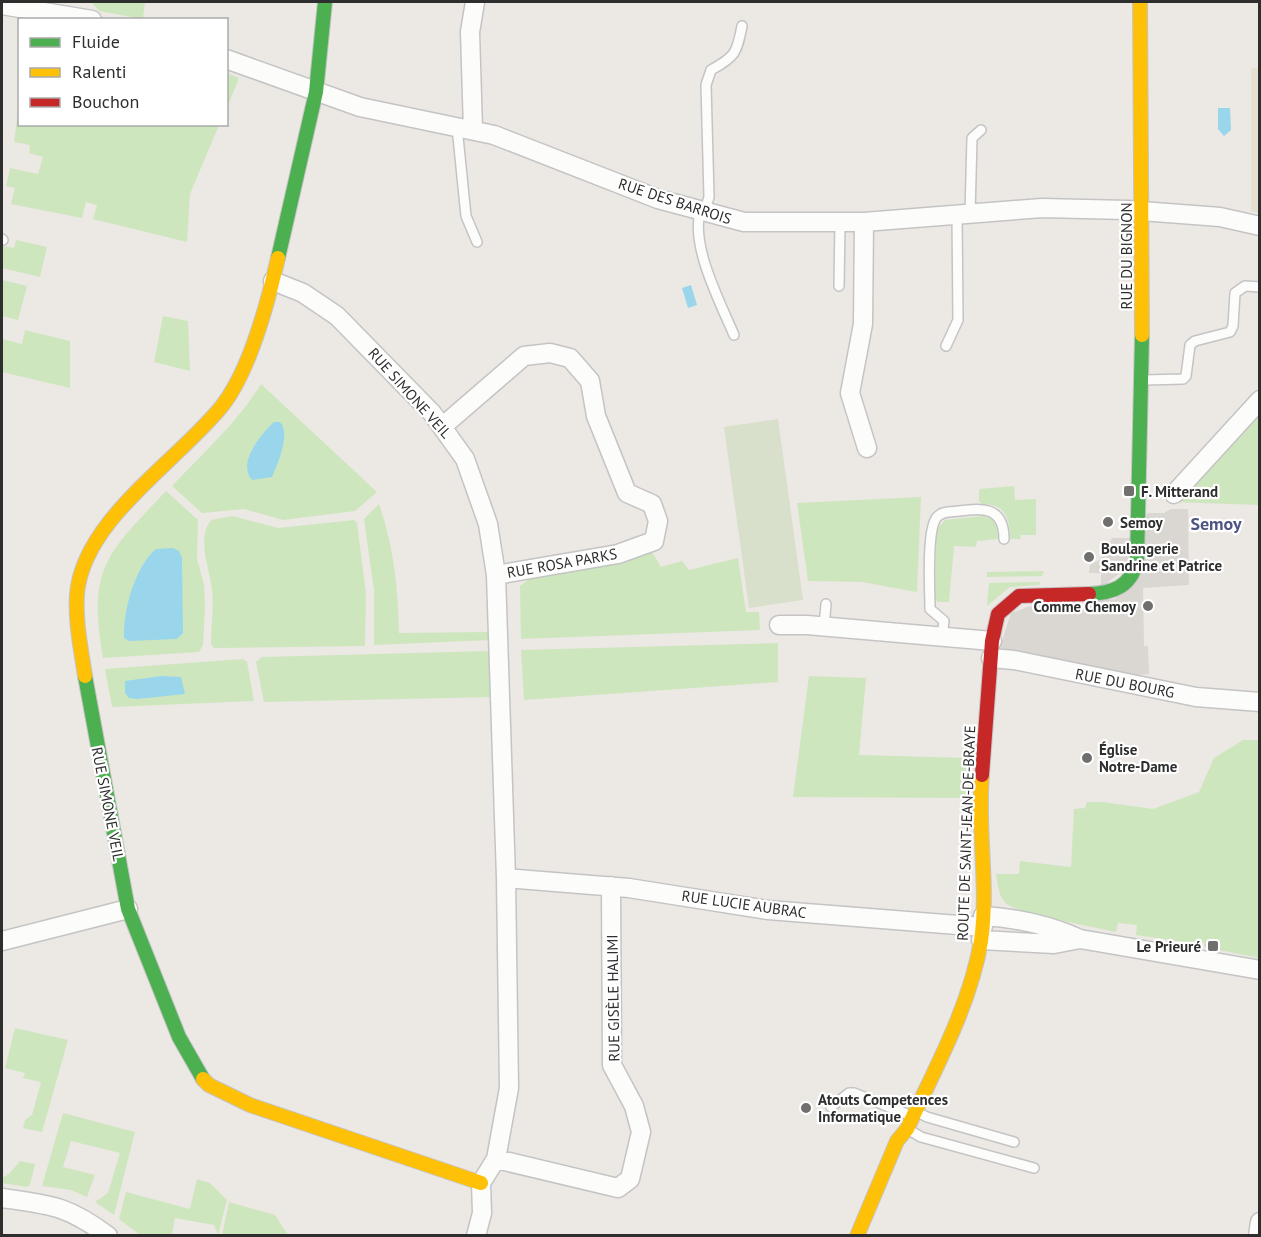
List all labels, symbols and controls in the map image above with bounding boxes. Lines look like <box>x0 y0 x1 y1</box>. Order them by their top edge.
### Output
legend <box>18 18 228 126</box>
text: Fluide <box>72 30 120 53</box>
text: Ralenti <box>72 60 127 83</box>
text: Bouchon <box>72 90 139 113</box>
street label: RUE DES BARROIS <box>616 174 734 228</box>
street label: RUE DU BIGNON <box>1117 202 1136 310</box>
street label: RUE SIMONE VEIL <box>364 344 456 442</box>
place label: F. Mitterand <box>1141 482 1218 501</box>
marker: F. Mitterand <box>1122 484 1136 498</box>
district label: Semoy <box>1190 512 1242 535</box>
place label: Semoy <box>1120 513 1164 532</box>
marker: Semoy <box>1101 515 1115 529</box>
place label: Boulangerie Sandrine et Patrice <box>1101 539 1223 575</box>
street label: RUE ROSA PARKS <box>505 544 619 582</box>
marker: Boulangerie Sandrine et Patrice <box>1082 550 1096 564</box>
place label: Comme Chemoy <box>1033 597 1137 616</box>
marker: Comme Chemoy <box>1141 599 1155 613</box>
street label: RUE DU BOURG <box>1074 664 1176 702</box>
street label: ROUTE DE SAINT-JEAN-DE-BRAYE <box>953 725 979 941</box>
place label: Église Notre-Dame <box>1099 740 1178 776</box>
street label: RUE SIMONE VEIL <box>88 745 128 863</box>
marker: Église Notre-Dame <box>1080 751 1094 765</box>
street label: RUE LUCIE AUBRAC <box>680 886 808 922</box>
street label: RUE GISÈLE HALIMI <box>602 934 624 1062</box>
place label: Le Prieuré <box>1136 937 1201 956</box>
marker: Le Prieuré <box>1206 939 1220 953</box>
place label: Atouts Competences Informatique <box>818 1090 948 1126</box>
marker: Atouts Competences Informatique <box>799 1101 813 1115</box>

